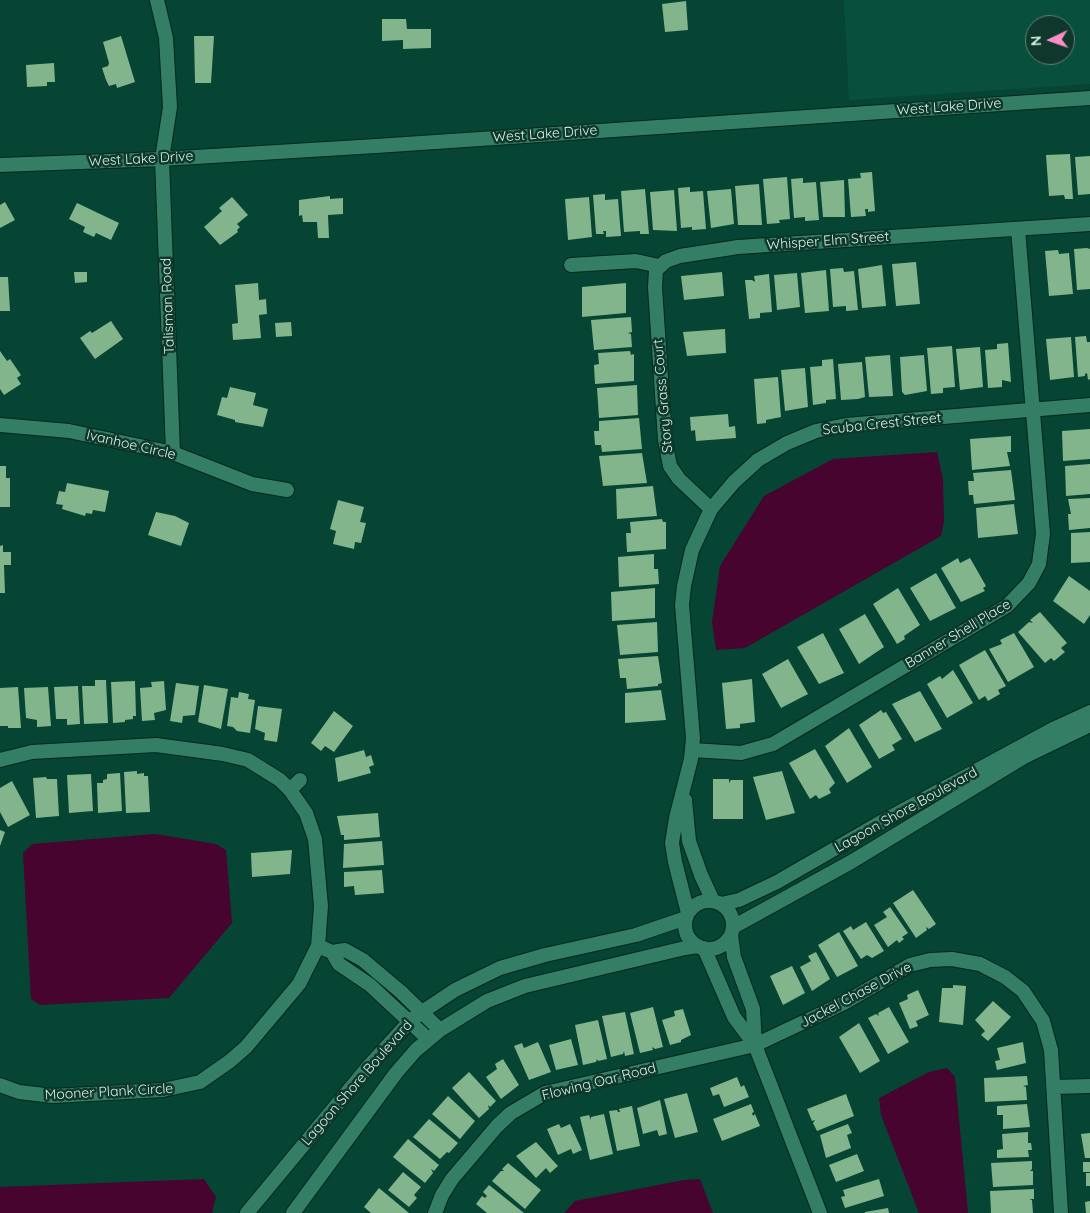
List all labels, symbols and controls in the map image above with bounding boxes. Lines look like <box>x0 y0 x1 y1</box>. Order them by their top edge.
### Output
north arrow <box>1025 15 1075 65</box>
text: N <box>1027 35 1045 46</box>
street label: West Lake Drive <box>896 95 1002 119</box>
street label: West Lake Drive <box>492 122 598 146</box>
street label: West Lake Drive <box>88 148 194 170</box>
street label: Whisper Elm Street <box>766 228 890 254</box>
street label: Talisman Road <box>158 258 178 354</box>
street label: Story Grass Court <box>650 338 676 454</box>
street label: Scuba Crest Street <box>822 409 942 439</box>
street label: Ivanhoe Circle <box>85 427 177 463</box>
street label: Banner Shell Place <box>902 596 1014 672</box>
street label: Lagoon Shore Boulevard <box>832 764 980 856</box>
street label: Jackel Chase Drive <box>798 959 914 1031</box>
street label: Lagoon Shore Boulevard <box>298 1017 416 1149</box>
street label: Flowing Oar Road <box>540 1060 658 1104</box>
street label: Mooner Plank Circle <box>44 1080 174 1104</box>

